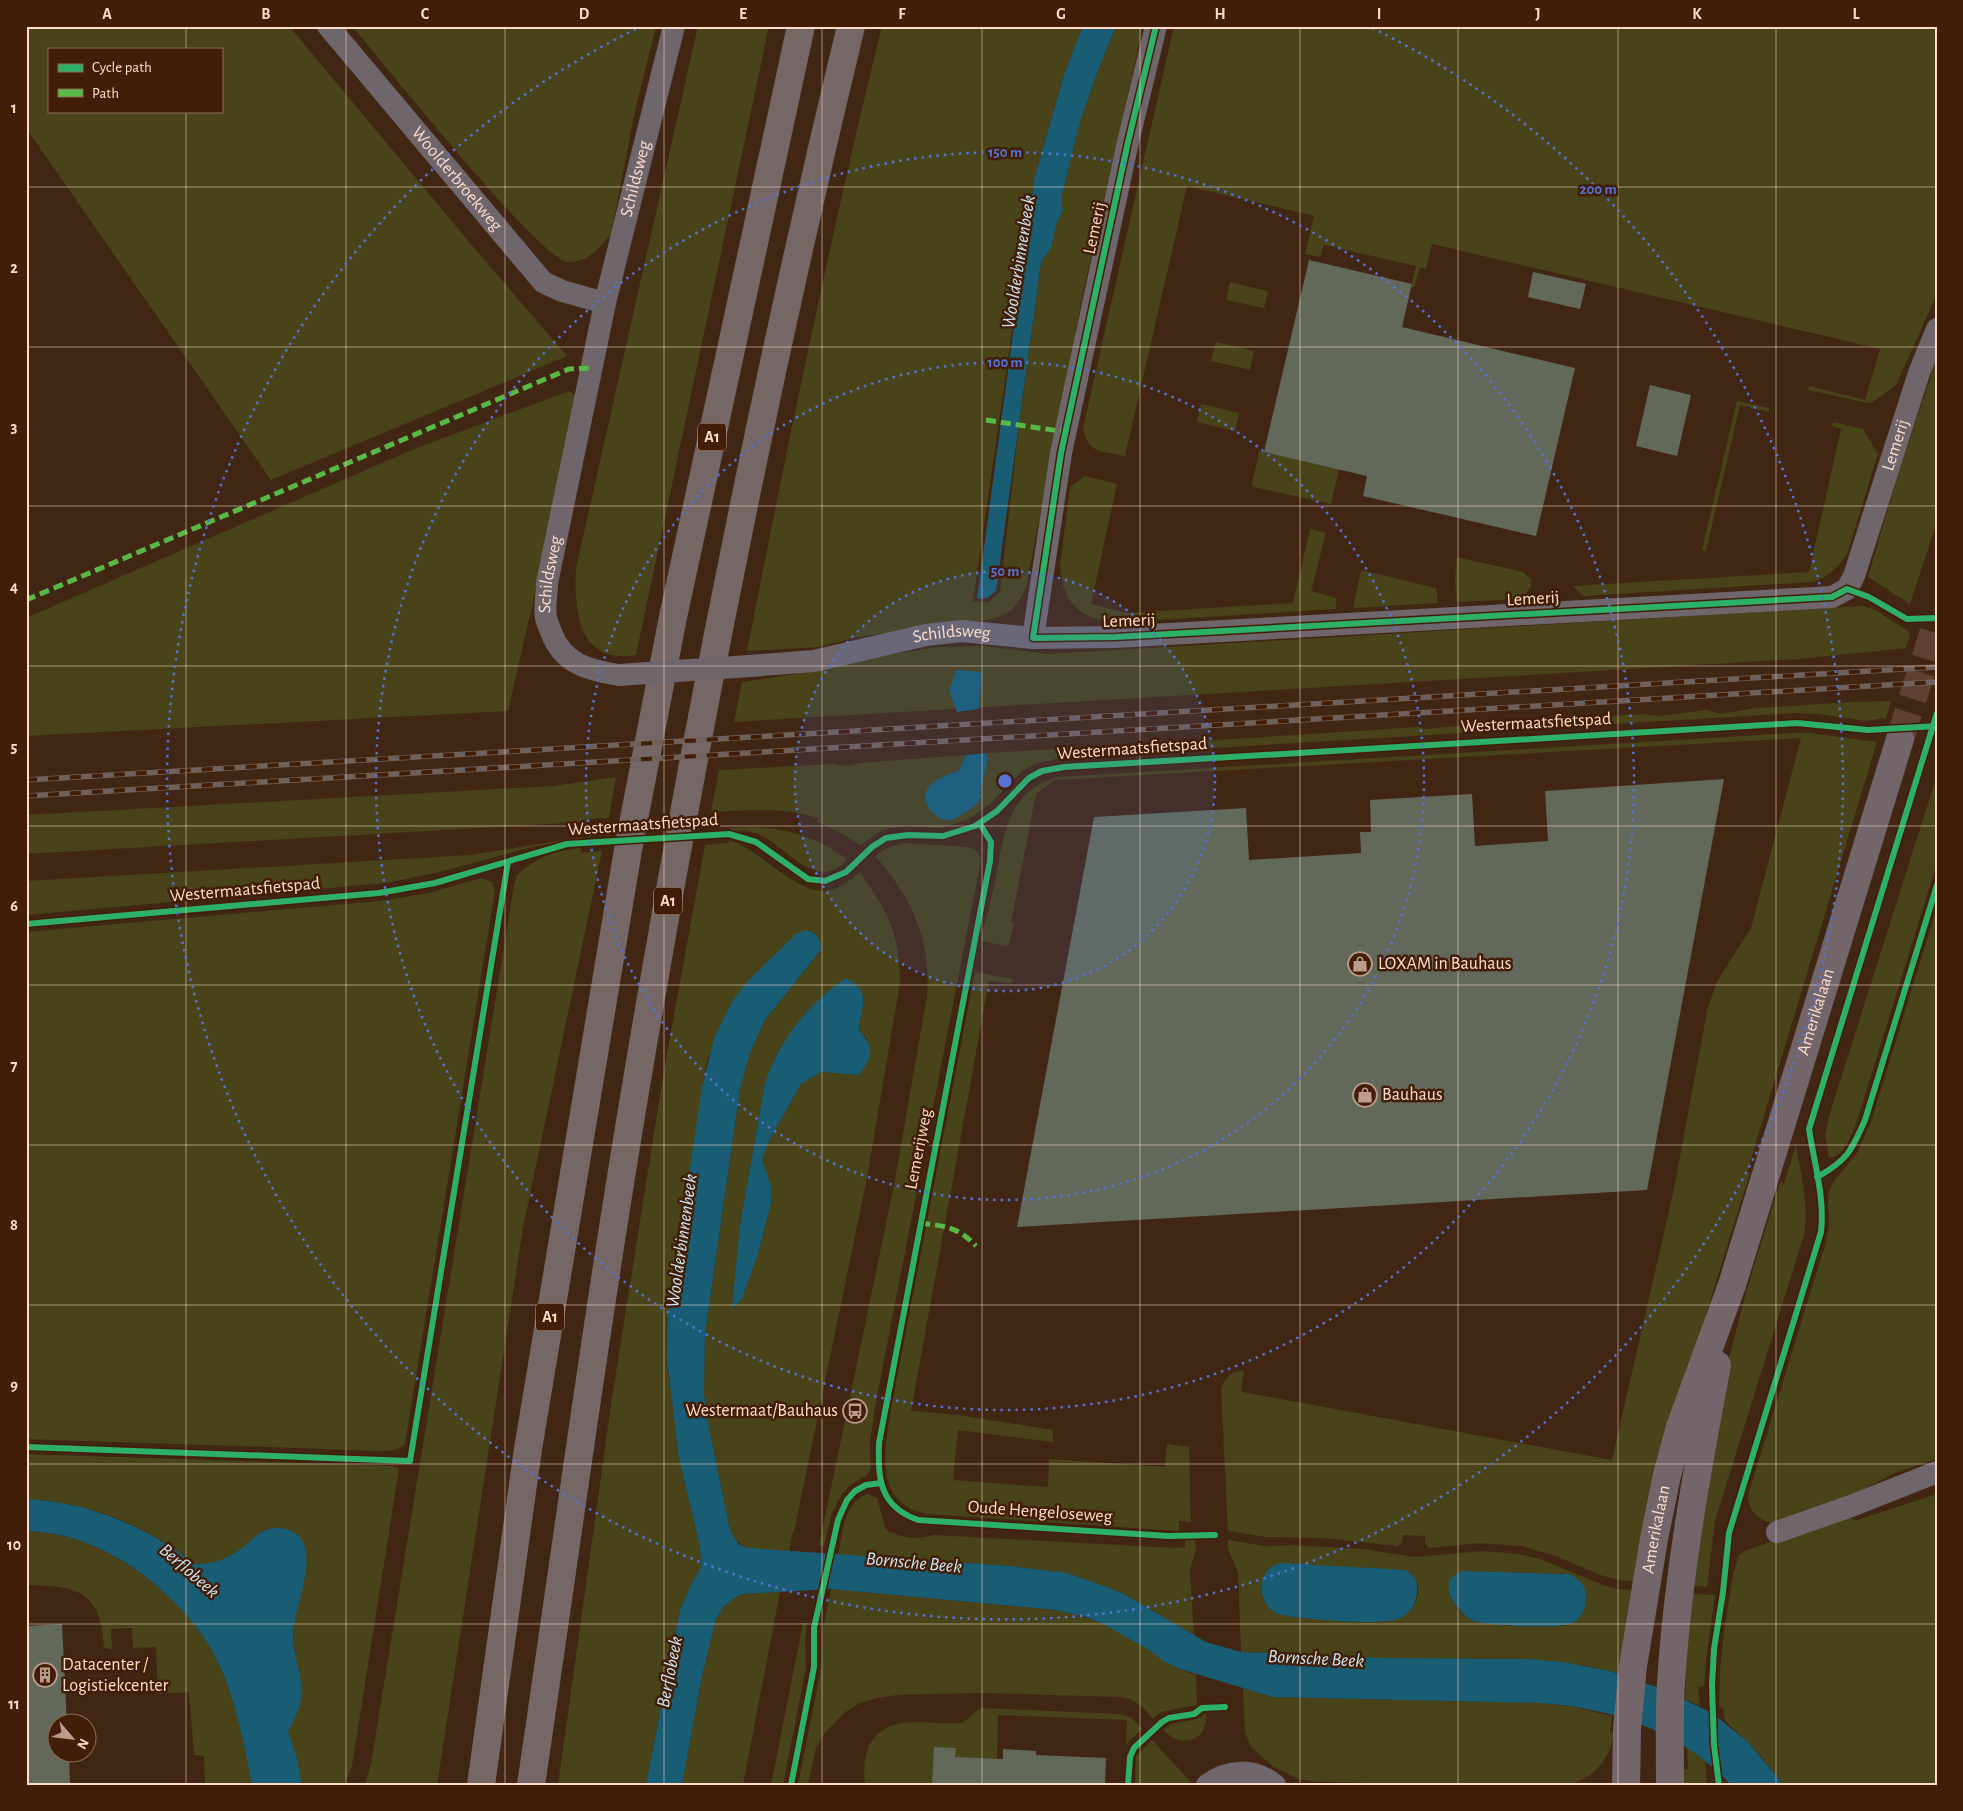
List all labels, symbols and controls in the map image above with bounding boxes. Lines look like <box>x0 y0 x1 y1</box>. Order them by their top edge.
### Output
text: A <box>102 6 112 22</box>
text: B <box>261 6 271 22</box>
text: C <box>421 6 430 22</box>
text: D <box>579 6 590 22</box>
text: E <box>739 6 747 22</box>
text: F <box>898 6 906 22</box>
text: G <box>1056 6 1066 22</box>
text: H <box>1214 6 1226 22</box>
text: I <box>1377 6 1381 22</box>
text: J <box>1535 6 1541 22</box>
text: K <box>1692 6 1702 22</box>
text: L <box>1853 6 1860 22</box>
legend <box>48 48 222 112</box>
text: Cycle path <box>92 60 152 75</box>
text: Path <box>92 86 119 101</box>
text: 1 <box>11 100 17 116</box>
street label: Woolderbroekweg <box>408 124 505 235</box>
street label: Schildsweg <box>618 139 654 219</box>
text: 150 m <box>988 145 1022 160</box>
text: 200 m <box>1579 182 1617 197</box>
water label: Woolderbinnenbeek <box>999 194 1039 330</box>
street label: Lemerij <box>1081 200 1109 256</box>
text: 2 <box>10 260 18 276</box>
text: 100 m <box>987 355 1023 370</box>
street label: Lemerij <box>1879 417 1913 473</box>
text: 3 <box>11 419 18 435</box>
road number: A1 <box>698 424 726 451</box>
street label: Schildsweg <box>536 534 566 613</box>
text: 50 m <box>991 564 1019 579</box>
text: 4 <box>10 579 18 595</box>
street label: Lemerij <box>1506 589 1560 609</box>
street label: Lemerij <box>1102 611 1156 631</box>
street label: Schildsweg <box>911 622 992 647</box>
street label: Westermaatsfietspad <box>1460 710 1612 736</box>
street label: Westermaatsfietspad <box>1056 735 1208 763</box>
text: 5 <box>11 739 18 755</box>
centre of rings <box>996 772 1014 790</box>
street label: Westermaatsfietspad <box>567 811 719 839</box>
street label: Westermaatsfietspad <box>169 874 321 906</box>
road number: A1 <box>654 888 682 914</box>
text: 6 <box>10 898 18 914</box>
shop icon: LOXAM in Bauhaus <box>1347 951 1373 977</box>
place label: LOXAM in Bauhaus <box>1378 955 1511 973</box>
street label: Amerikalaan <box>1794 966 1838 1057</box>
text: 7 <box>11 1058 18 1074</box>
shop icon: Bauhaus <box>1352 1082 1378 1108</box>
place label: Bauhaus <box>1382 1086 1443 1104</box>
street label: Lemerijweg <box>902 1107 936 1191</box>
water label: Woolderbinnenbeek <box>663 1173 701 1309</box>
text: 8 <box>10 1217 18 1233</box>
road number: A1 <box>536 1304 564 1330</box>
text: 9 <box>10 1377 18 1393</box>
bus stop icon: Westermaat/Bauhaus <box>842 1398 868 1424</box>
place label: Westermaat/Bauhaus <box>686 1402 838 1420</box>
street label: Amerikalaan <box>1639 1484 1674 1575</box>
street label: Oude Hengeloseweg <box>967 1498 1113 1526</box>
text: 10 <box>7 1537 21 1553</box>
water label: Berflobeek <box>156 1540 223 1602</box>
water label: Bornsche Beek <box>865 1549 963 1577</box>
water label: Berflobeek <box>654 1635 686 1709</box>
water label: Bornsche Beek <box>1267 1647 1365 1671</box>
place label: Datacenter / Logistiekcenter <box>62 1656 168 1695</box>
building icon: Datacenter / Logistiekcenter <box>32 1662 58 1688</box>
text: 11 <box>8 1696 20 1712</box>
north arrow <box>48 1714 98 1764</box>
text: N <box>74 1736 91 1751</box>

